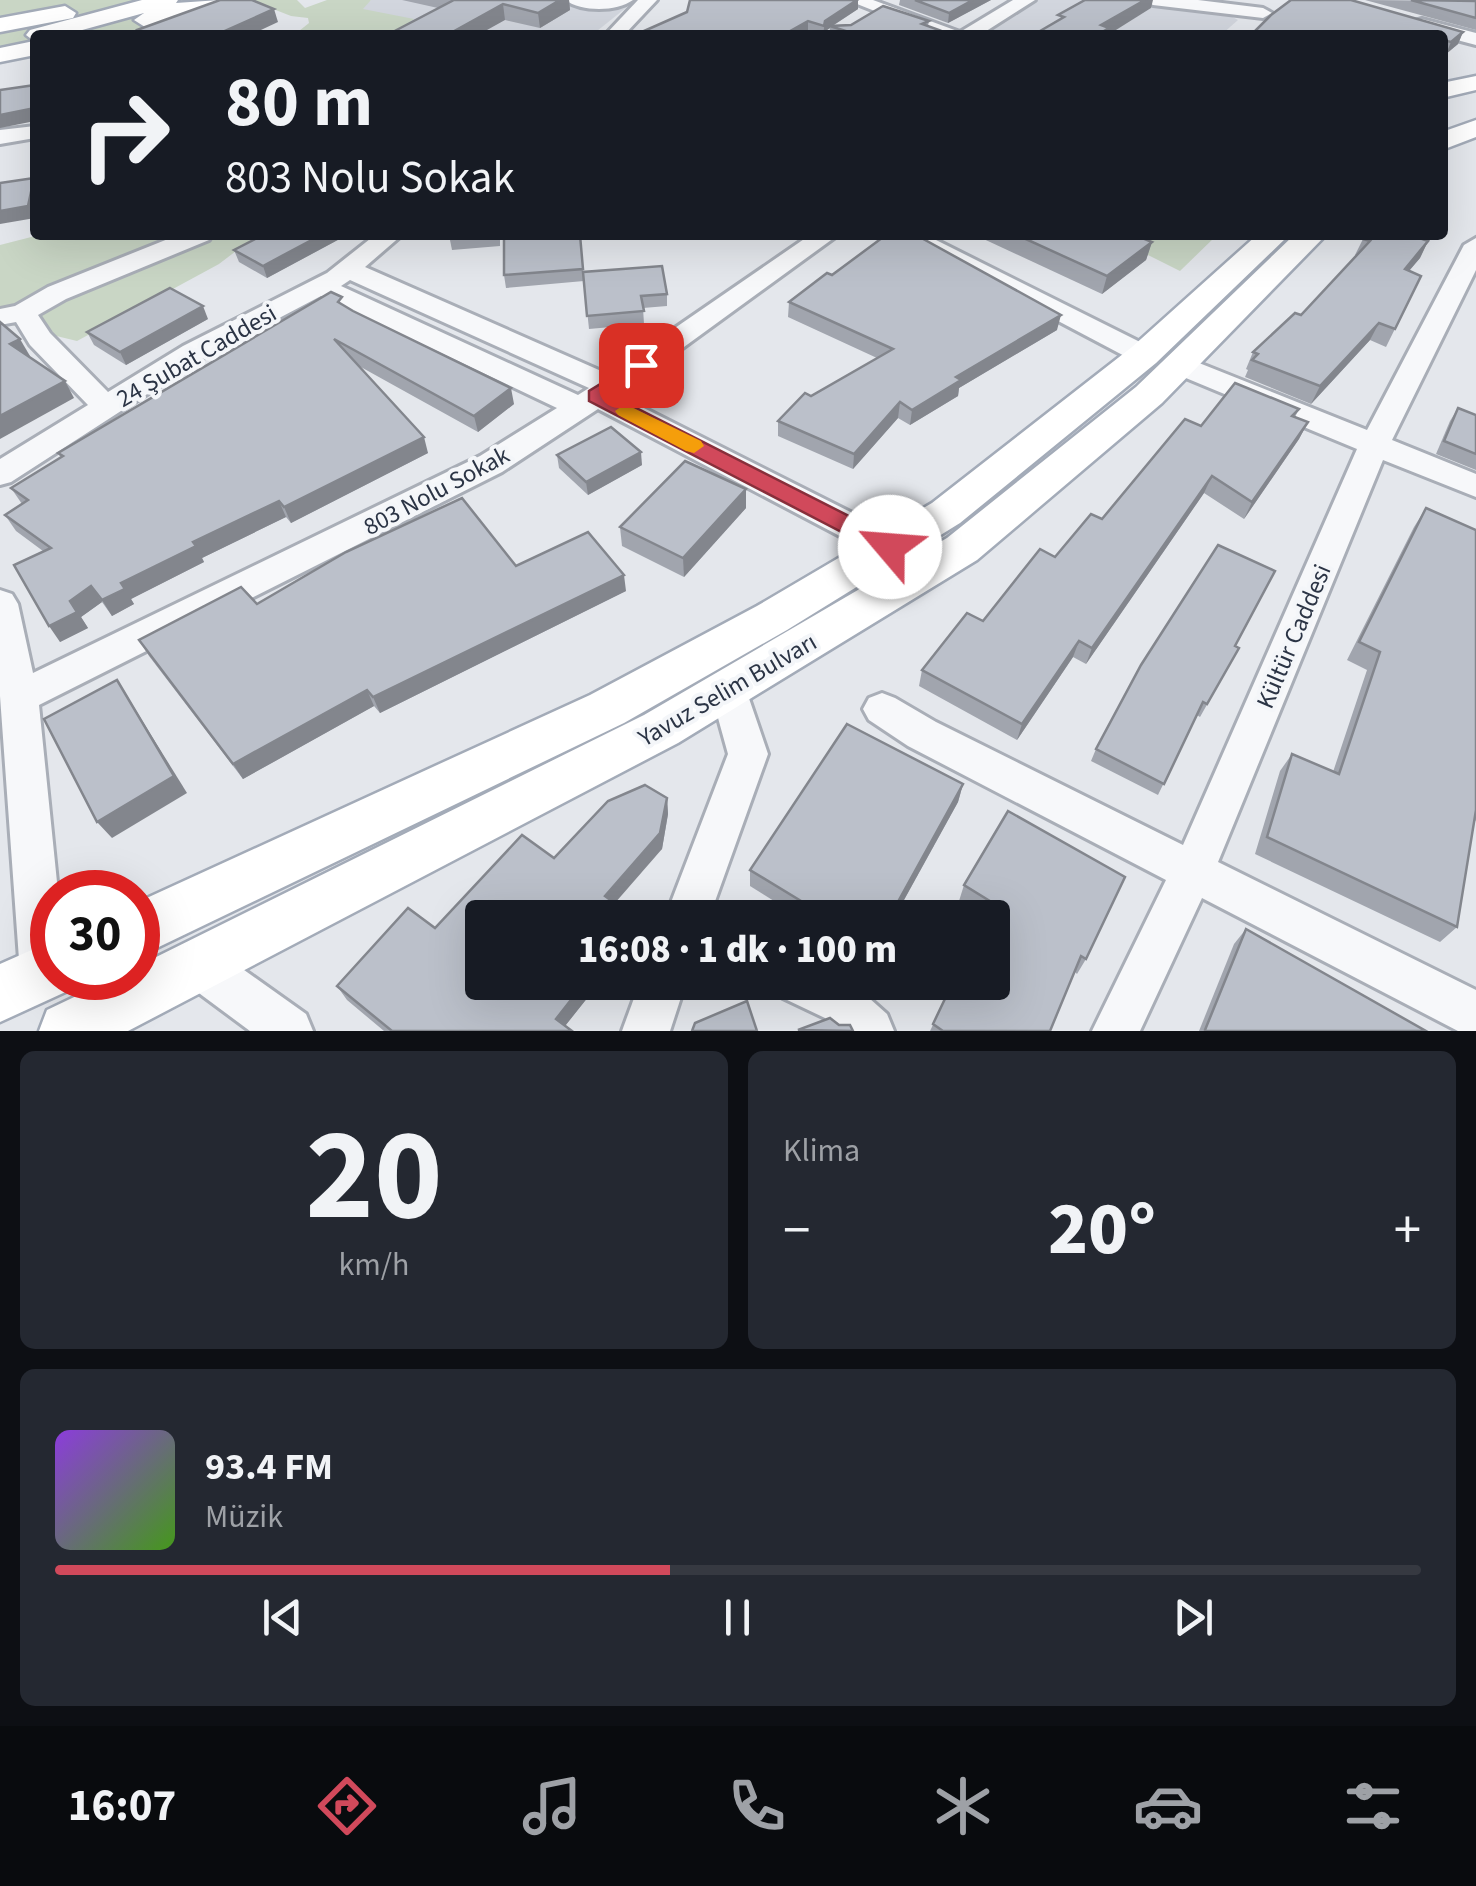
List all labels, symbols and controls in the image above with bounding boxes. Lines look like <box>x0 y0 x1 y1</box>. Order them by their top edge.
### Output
text: 80 m <box>225 53 373 153</box>
icon: right <box>60 70 190 200</box>
text: 803 Nolu Sokak <box>225 146 515 210</box>
street label: 24 Şubat Caddesi <box>110 295 283 416</box>
pin <box>599 323 684 408</box>
icon: arrive <box>614 338 669 393</box>
street label: 803 Nolu Sokak <box>357 437 517 545</box>
position arrow <box>838 495 942 599</box>
street label: Kültür Caddesi <box>1247 559 1340 714</box>
street label: Yavuz Selim Bulvarı <box>631 624 824 756</box>
speed limit sign: 30 <box>30 870 160 1000</box>
text: 16:08 · 1 dk · 100 m <box>578 923 897 977</box>
text: 20 <box>305 1084 443 1269</box>
text: Klima <box>783 1128 860 1174</box>
text: 20° <box>1048 1176 1156 1283</box>
text: − <box>783 1192 810 1270</box>
text: + <box>1394 1192 1421 1270</box>
text: km/h <box>339 1242 409 1288</box>
text: 93.4 FM <box>205 1440 333 1494</box>
text: Müzik <box>205 1494 283 1540</box>
icon: previous <box>255 1590 310 1645</box>
icon: pause <box>710 1590 765 1645</box>
icon: next <box>1166 1590 1221 1645</box>
icon: directions <box>312 1771 382 1841</box>
icon: music <box>517 1771 587 1841</box>
icon: phone <box>722 1771 792 1841</box>
icon: climate <box>928 1771 998 1841</box>
icon: car <box>1133 1771 1203 1841</box>
icon: filters <box>1338 1771 1408 1841</box>
text: 16:07 <box>68 1774 176 1838</box>

